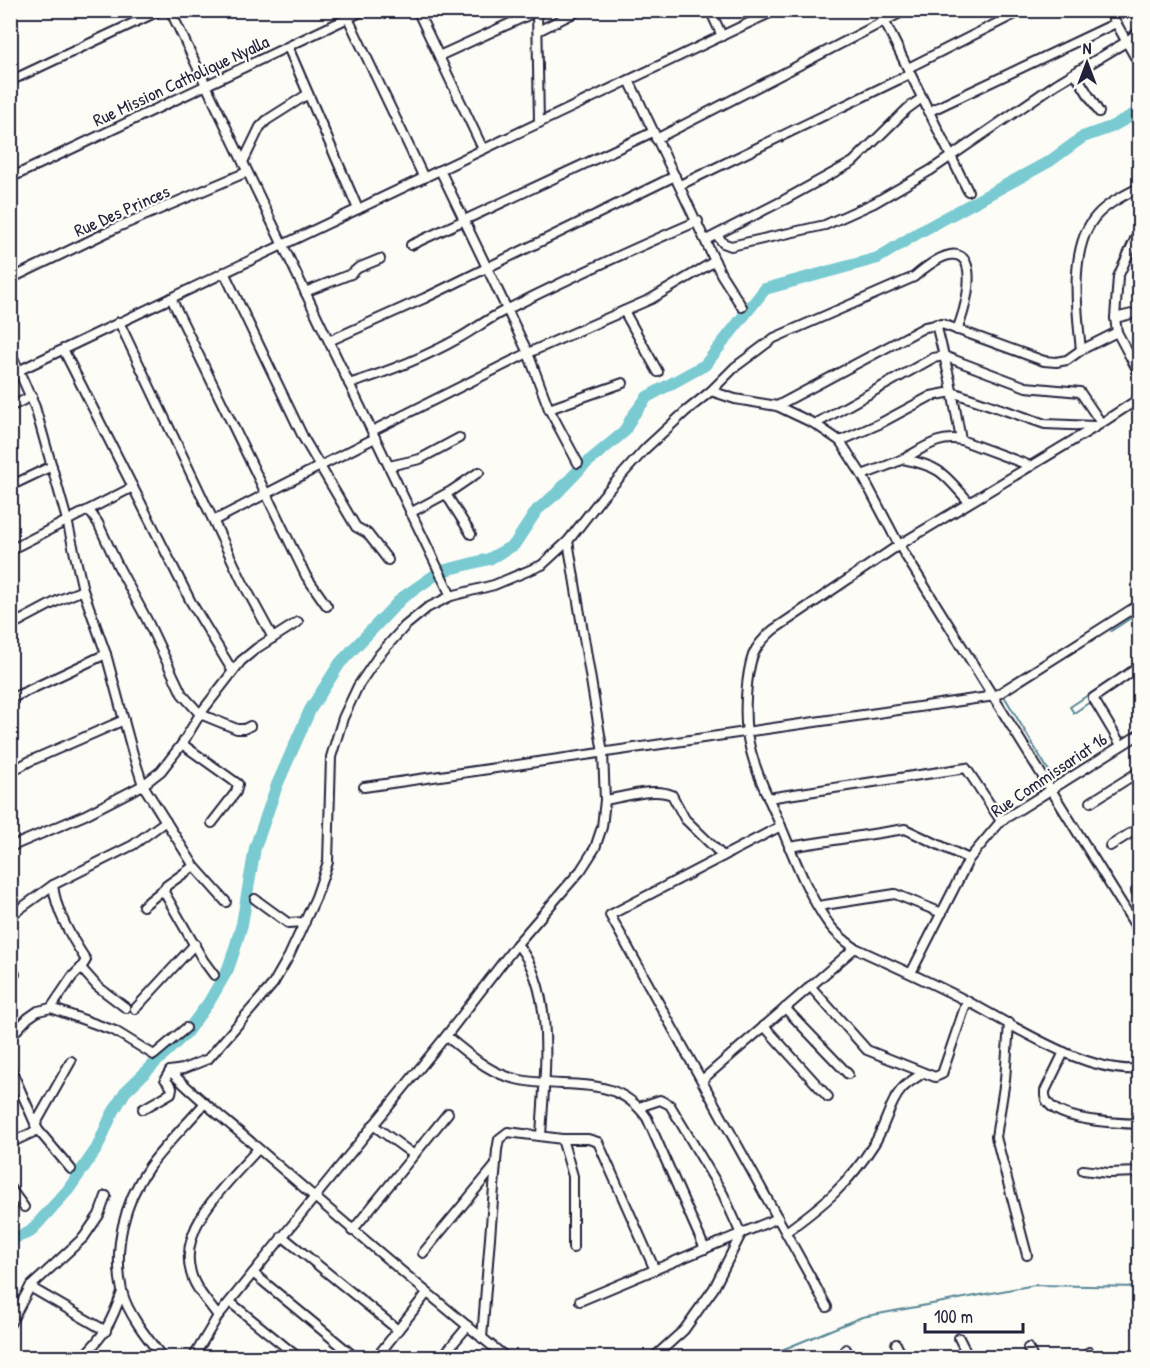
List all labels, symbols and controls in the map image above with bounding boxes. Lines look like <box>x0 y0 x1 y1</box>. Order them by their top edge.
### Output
street label: Rue Mission Catholique Nyalla <box>89 29 273 132</box>
north arrow <box>1057 33 1117 93</box>
text: N <box>1083 37 1092 59</box>
street label: Rue Des Princes <box>70 178 174 243</box>
street label: Rue Commissariat 16 <box>986 726 1112 823</box>
scale bar <box>925 1296 1022 1334</box>
text: 100 m <box>934 1304 973 1329</box>

